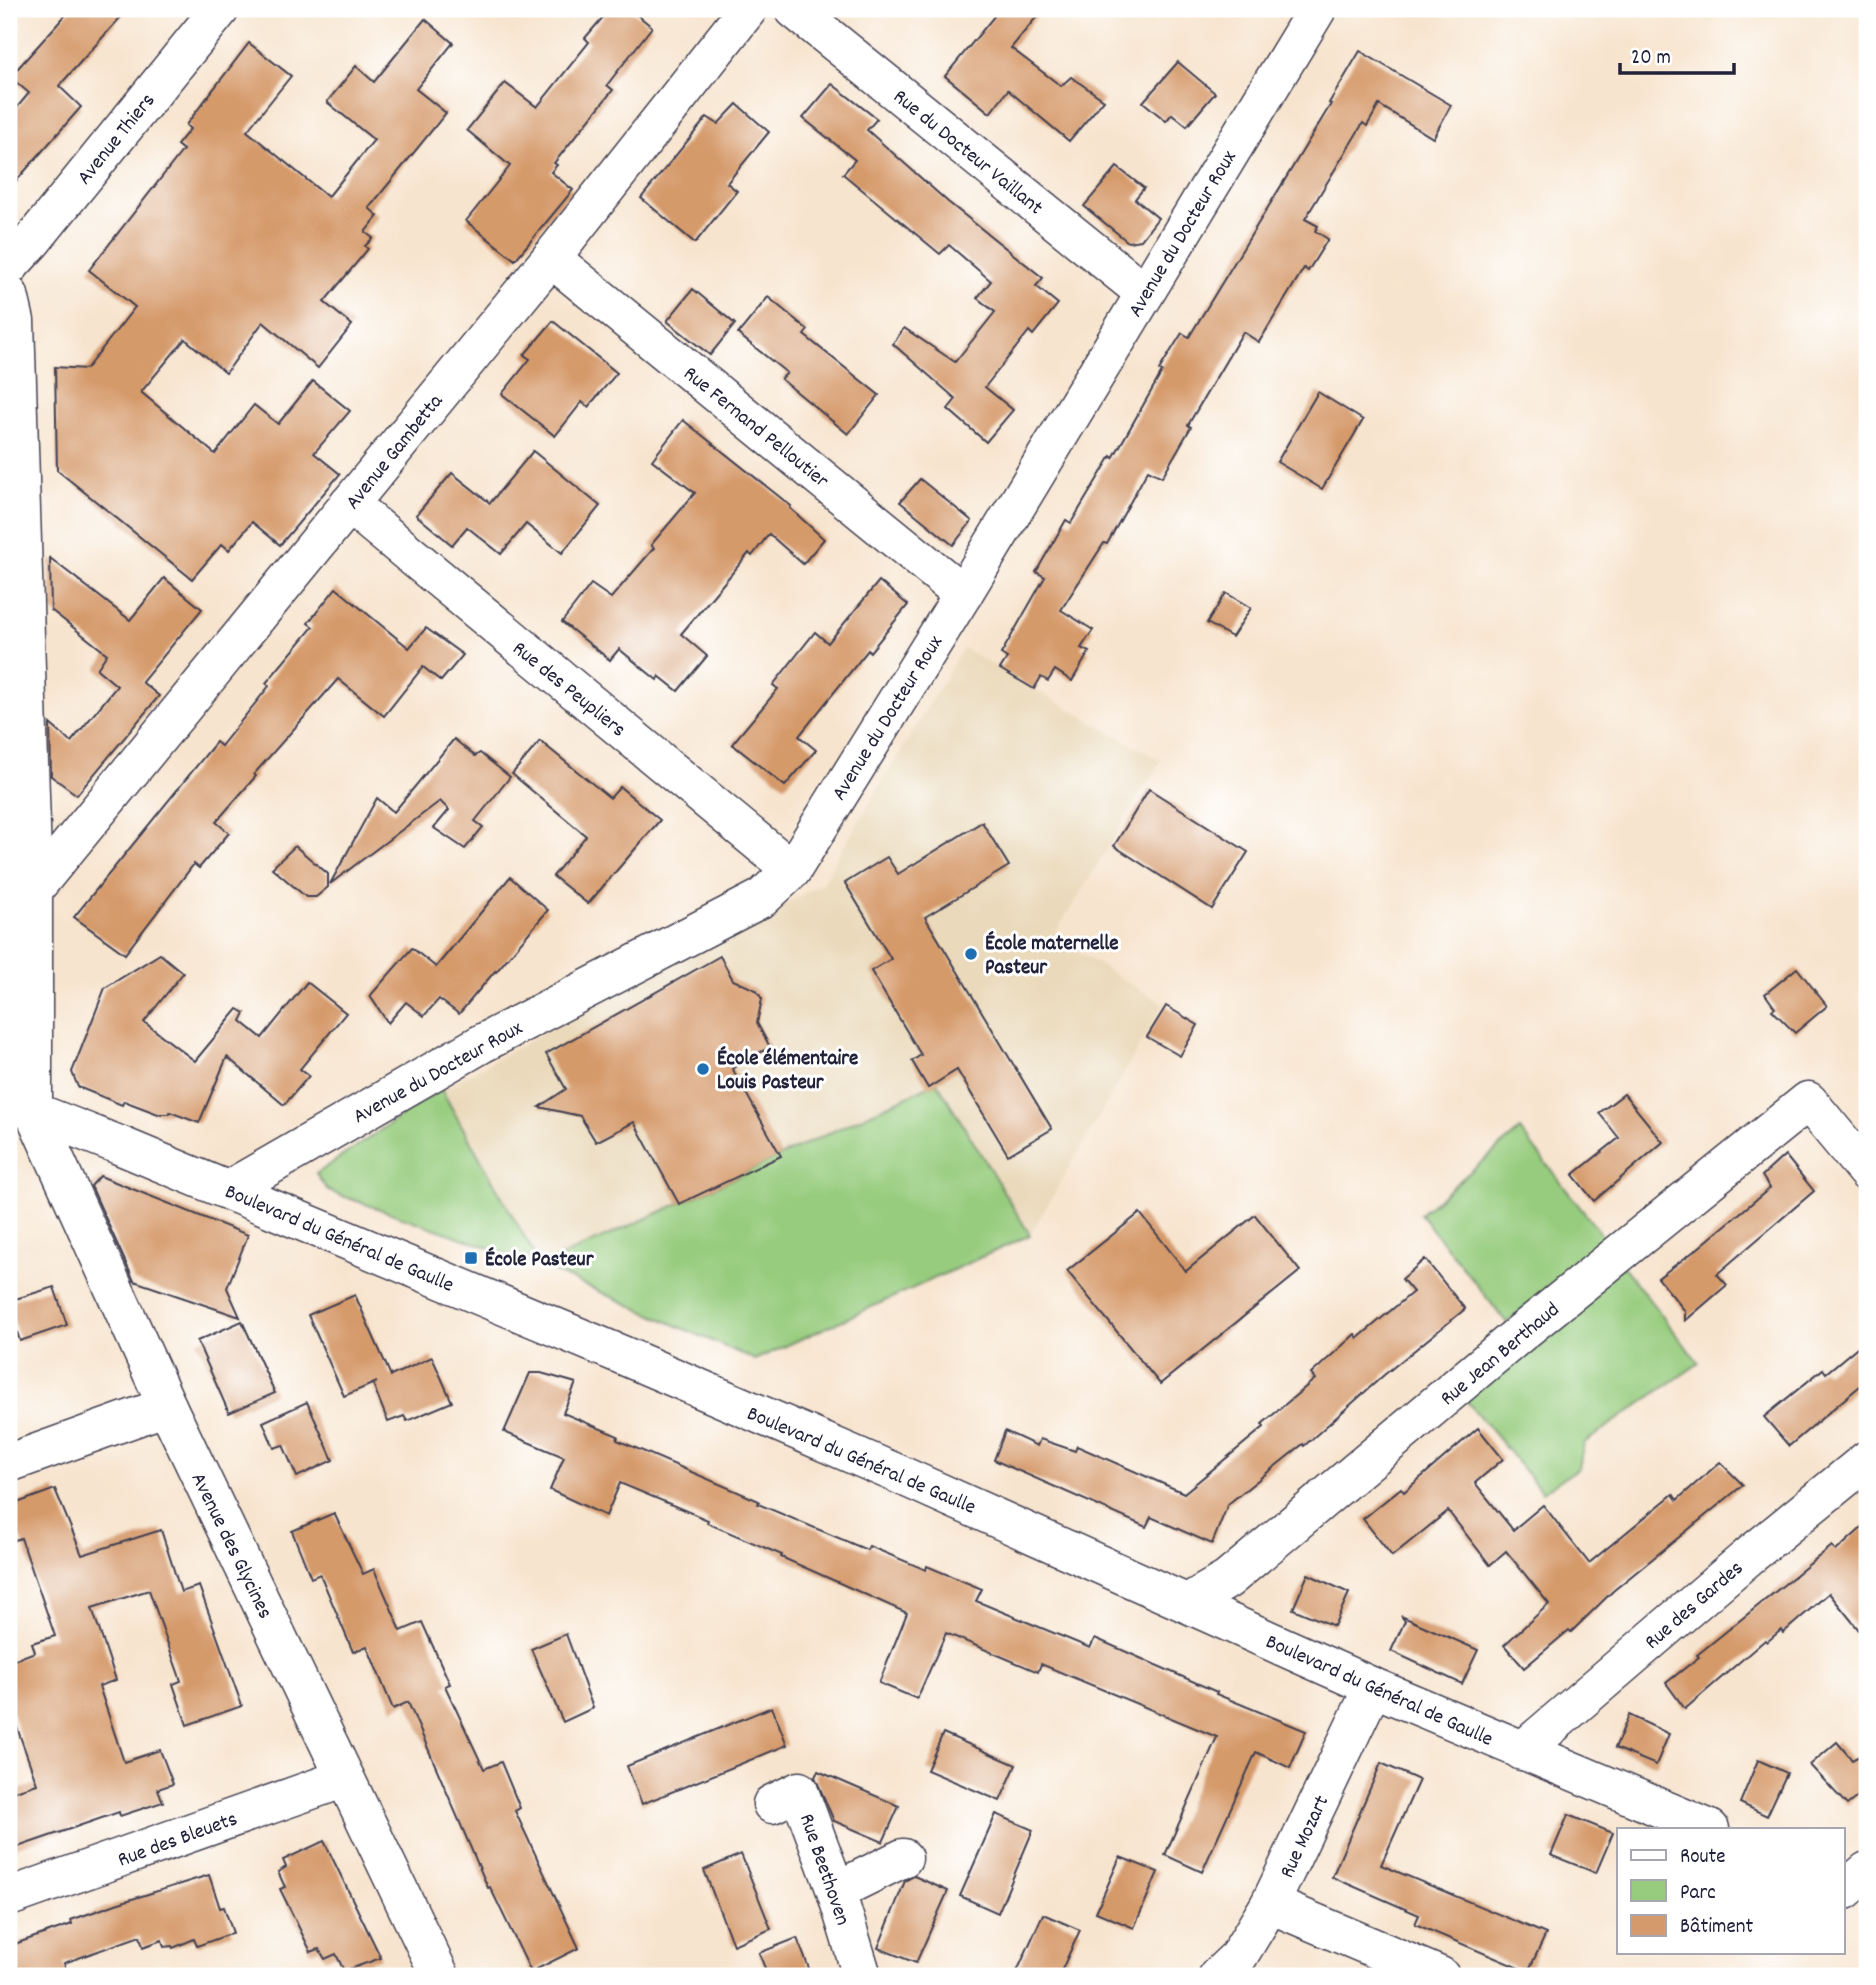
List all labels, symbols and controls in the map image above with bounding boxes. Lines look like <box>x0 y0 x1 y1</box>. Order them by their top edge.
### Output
scale bar <box>1620 32 1734 76</box>
text: 20 m <box>1631 44 1671 74</box>
street label: Rue du Docteur Vaillant <box>886 83 1049 223</box>
street label: Avenue Thiers <box>71 88 164 192</box>
street label: Avenue du Docteur Roux <box>1122 145 1245 324</box>
street label: Rue Fernand Pelloutier <box>676 360 834 497</box>
street label: Avenue Gambetta <box>339 388 452 517</box>
street label: Avenue du Docteur Roux <box>826 630 952 807</box>
street label: Rue des Peupliers <box>505 635 631 746</box>
place label: École maternelle Pasteur <box>985 930 1119 984</box>
marker: École maternelle Pasteur <box>963 946 979 962</box>
street label: Avenue du Docteur Roux <box>348 1014 529 1133</box>
place label: École élémentaire Louis Pasteur <box>717 1045 858 1099</box>
marker: École élémentaire Louis Pasteur <box>695 1061 711 1077</box>
street label: Boulevard du Général de Gaulle <box>220 1178 458 1302</box>
place label: École Pasteur <box>485 1246 595 1276</box>
marker: École Pasteur <box>463 1250 479 1266</box>
street label: Rue Jean Berthaud <box>1435 1296 1567 1414</box>
street label: Boulevard du Général de Gaulle <box>742 1400 980 1524</box>
street label: Avenue des Glycines <box>182 1468 279 1624</box>
street label: Rue des Gardes <box>1639 1555 1751 1658</box>
street label: Boulevard du Général de Gaulle <box>1260 1628 1497 1755</box>
street label: Rue Mozart <box>1273 1791 1338 1884</box>
street label: Rue des Bleuets <box>114 1805 242 1876</box>
street label: Rue Beethoven <box>790 1810 856 1930</box>
legend <box>1617 1828 1844 1954</box>
text: Route <box>1680 1843 1726 1873</box>
text: Parc <box>1680 1879 1716 1909</box>
text: Bâtiment <box>1680 1913 1753 1943</box>

